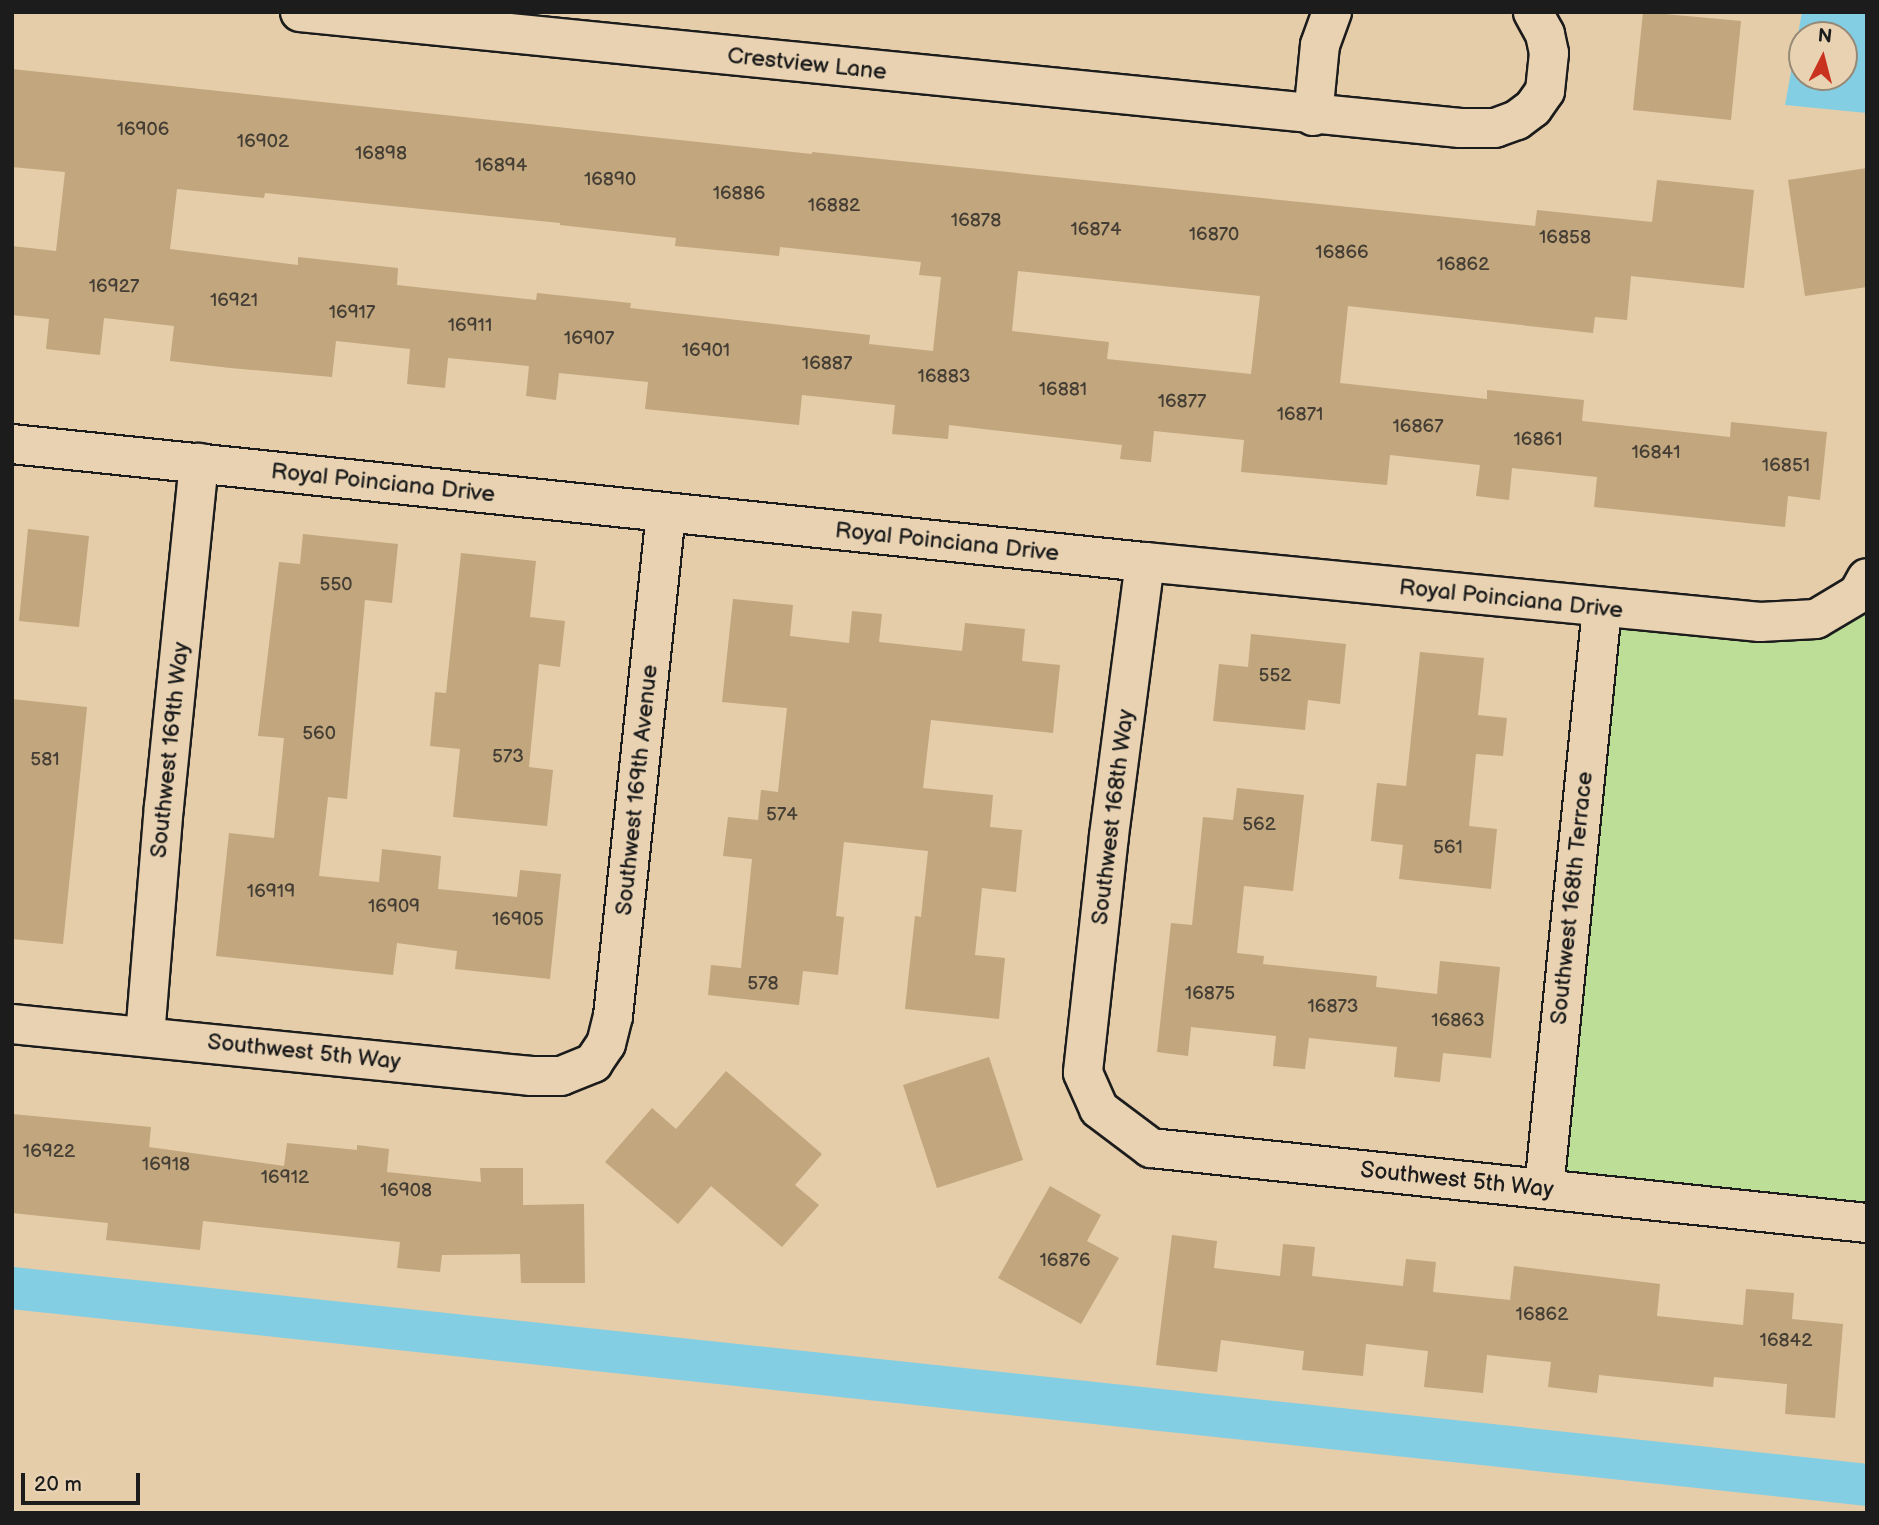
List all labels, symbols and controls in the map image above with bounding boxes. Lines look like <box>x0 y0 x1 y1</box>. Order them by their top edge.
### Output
north arrow <box>1788 21 1858 91</box>
text: N <box>1817 24 1833 49</box>
street label: Crestview Lane <box>726 42 888 86</box>
house number: 16906 <box>117 119 169 141</box>
house number: 16902 <box>237 131 289 153</box>
house number: 16898 <box>355 143 407 165</box>
house number: 16894 <box>475 155 527 177</box>
house number: 16890 <box>584 169 636 191</box>
house number: 16886 <box>713 183 765 205</box>
house number: 16882 <box>808 195 860 217</box>
house number: 16878 <box>951 210 1001 232</box>
house number: 16874 <box>1071 219 1121 241</box>
house number: 16870 <box>1189 224 1239 246</box>
house number: 16858 <box>1539 227 1591 249</box>
house number: 16866 <box>1315 242 1369 264</box>
house number: 16862 <box>1437 254 1489 276</box>
house number: 16927 <box>89 276 139 298</box>
house number: 16921 <box>210 290 258 312</box>
house number: 16917 <box>329 302 375 324</box>
house number: 16911 <box>448 315 492 337</box>
house number: 16907 <box>564 328 614 350</box>
house number: 16901 <box>682 340 730 362</box>
house number: 16887 <box>802 353 852 375</box>
house number: 16883 <box>918 366 970 388</box>
house number: 16881 <box>1039 379 1087 401</box>
house number: 16877 <box>1158 391 1206 413</box>
house number: 16871 <box>1277 404 1323 426</box>
house number: 16867 <box>1393 416 1443 438</box>
house number: 16861 <box>1513 429 1563 451</box>
house number: 16841 <box>1632 442 1680 464</box>
house number: 16851 <box>1762 455 1810 477</box>
street label: Royal Poinciana Drive <box>270 458 496 508</box>
street label: Royal Poinciana Drive <box>834 517 1060 567</box>
house number: 550 <box>320 574 352 596</box>
street label: Royal Poinciana Drive <box>1398 574 1624 624</box>
street label: Southwest 169th Way <box>145 640 195 860</box>
street label: Southwest 169th Avenue <box>610 663 664 917</box>
house number: 552 <box>1259 665 1291 687</box>
street label: Southwest 168th Way <box>1086 707 1140 927</box>
house number: 560 <box>302 723 336 745</box>
house number: 573 <box>492 746 524 768</box>
house number: 581 <box>30 749 60 771</box>
street label: Southwest 168th Terrace <box>1545 770 1599 1026</box>
house number: 574 <box>766 804 798 826</box>
house number: 562 <box>1242 814 1276 836</box>
house number: 561 <box>1433 837 1463 859</box>
house number: 16919 <box>247 881 295 903</box>
house number: 16909 <box>368 896 420 918</box>
house number: 16905 <box>492 909 544 931</box>
house number: 578 <box>747 973 779 995</box>
house number: 16875 <box>1185 983 1235 1005</box>
house number: 16873 <box>1307 996 1359 1018</box>
house number: 16863 <box>1431 1010 1485 1032</box>
street label: Southwest 5th Way <box>206 1028 402 1076</box>
house number: 16922 <box>23 1141 75 1163</box>
house number: 16918 <box>142 1154 190 1176</box>
street label: Southwest 5th Way <box>1359 1156 1555 1204</box>
house number: 16912 <box>261 1167 309 1189</box>
house number: 16908 <box>380 1180 432 1202</box>
house number: 16876 <box>1040 1250 1090 1272</box>
house number: 16862 <box>1516 1304 1568 1326</box>
house number: 16842 <box>1760 1330 1812 1352</box>
scale bar <box>24 1458 144 1502</box>
text: 20 m <box>34 1472 82 1497</box>

